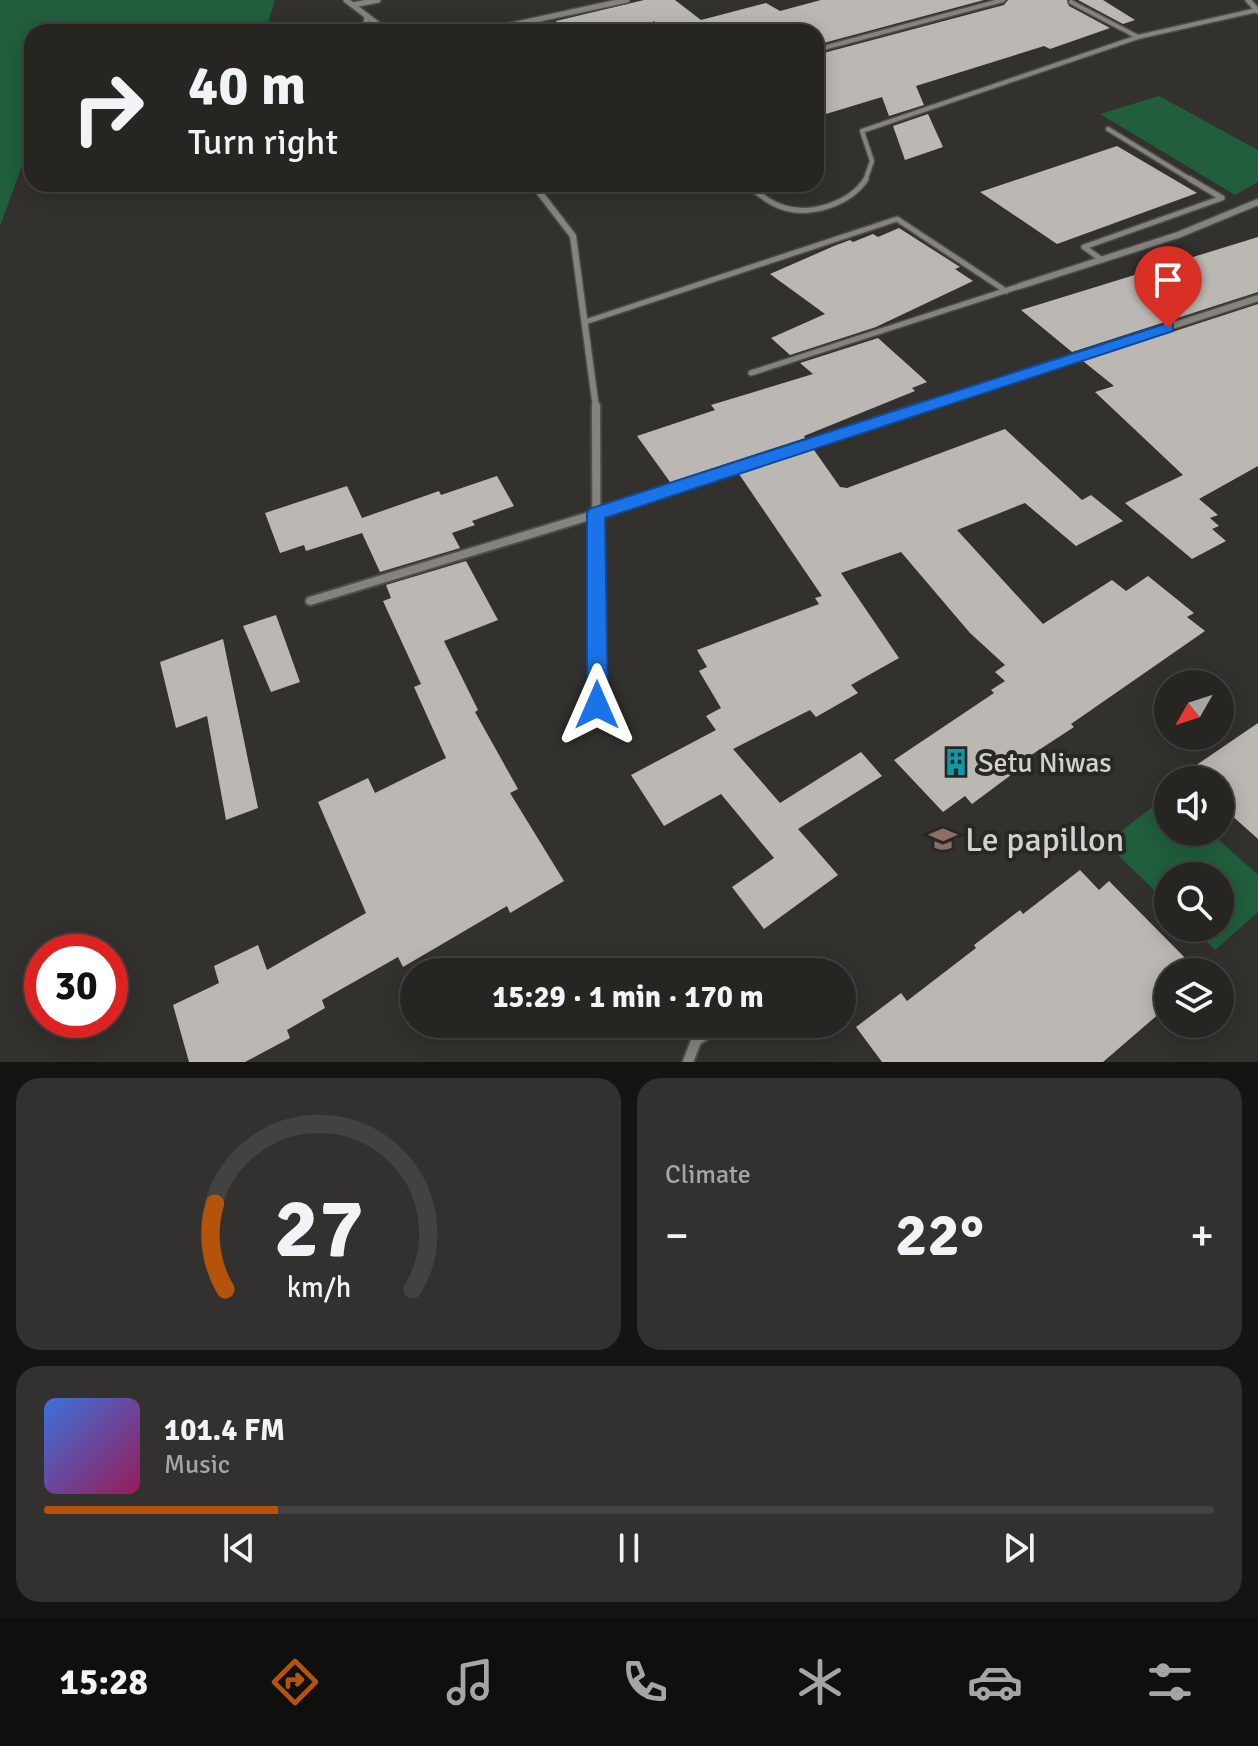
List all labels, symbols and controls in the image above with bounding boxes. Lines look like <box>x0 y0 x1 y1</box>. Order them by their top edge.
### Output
text: 40 m <box>188 51 306 120</box>
icon: right <box>56 56 160 160</box>
text: Turn right <box>188 120 338 165</box>
pin <box>1134 246 1202 328</box>
icon: arrive <box>1146 258 1190 302</box>
position arrow <box>555 663 639 747</box>
north arrow <box>1154 670 1234 750</box>
map controls <box>1154 670 1234 1038</box>
place label: Setu Niwas <box>978 746 1112 780</box>
building icon: Setu Niwas <box>941 747 971 777</box>
button: sound <box>1154 766 1234 846</box>
place label: Le papillon <box>965 819 1124 861</box>
school or university icon: Le papillon <box>928 824 958 854</box>
button: search <box>1154 862 1234 942</box>
speed limit sign: 30 <box>24 934 128 1038</box>
button: layers <box>1154 958 1234 1038</box>
text: 15:29 · 1 min · 170 m <box>492 979 764 1016</box>
text: Climate <box>665 1159 751 1191</box>
text: 27 <box>274 1178 363 1280</box>
text: 22° <box>895 1199 984 1273</box>
text: − <box>665 1209 689 1263</box>
text: + <box>1190 1209 1214 1263</box>
text: km/h <box>286 1270 351 1305</box>
text: 101.4 FM <box>164 1412 285 1449</box>
text: Music <box>164 1449 230 1481</box>
icon: previous <box>217 1526 261 1570</box>
icon: pause <box>607 1526 651 1570</box>
icon: next <box>997 1526 1041 1570</box>
icon: directions <box>267 1654 323 1710</box>
icon: music <box>442 1654 498 1710</box>
icon: phone <box>617 1654 673 1710</box>
icon: climate <box>792 1654 848 1710</box>
icon: car <box>967 1654 1023 1710</box>
icon: filters <box>1142 1654 1198 1710</box>
text: 15:28 <box>60 1660 148 1705</box>

